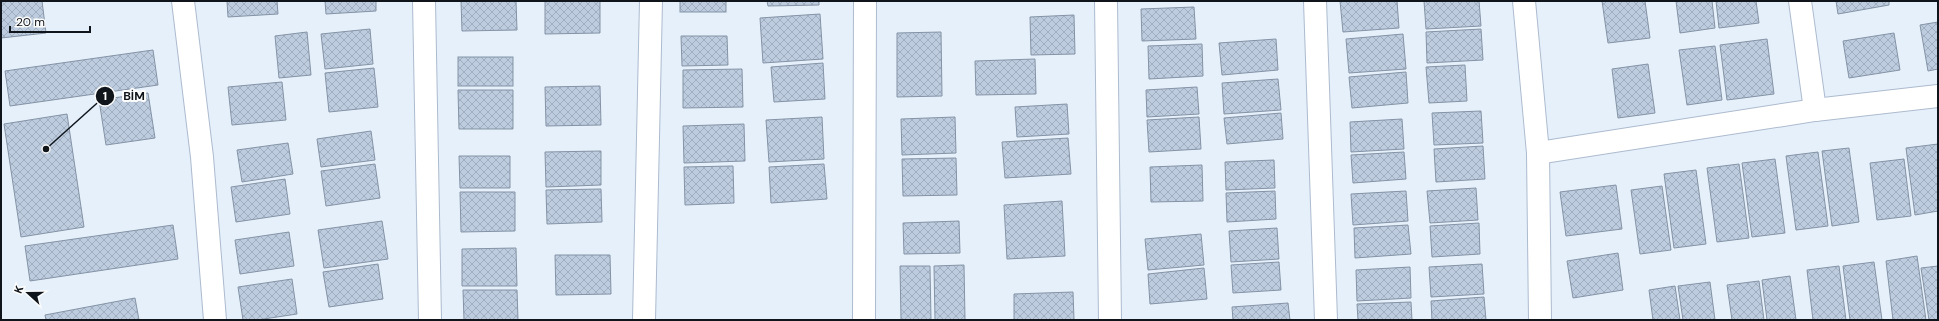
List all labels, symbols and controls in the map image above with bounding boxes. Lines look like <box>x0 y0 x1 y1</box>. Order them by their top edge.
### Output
scale bar <box>10 8 90 34</box>
text: 20 m <box>16 14 45 30</box>
callout: BİM <box>95 84 152 108</box>
text: 1 <box>103 88 107 104</box>
text: BİM <box>123 88 145 104</box>
north arrow <box>8 273 48 313</box>
text: K <box>11 284 26 295</box>

